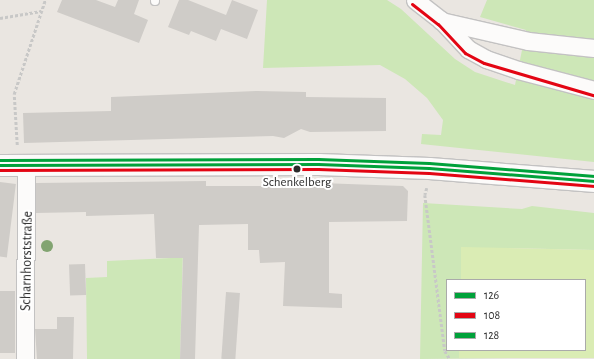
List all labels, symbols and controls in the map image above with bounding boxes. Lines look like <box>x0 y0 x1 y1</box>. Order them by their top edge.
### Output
marker: Schenkelberg <box>292 164 302 174</box>
place label: Schenkelberg <box>263 175 331 191</box>
street label: Scharnhorststraße <box>18 211 36 311</box>
legend <box>446 279 586 351</box>
text: 126 <box>484 289 499 301</box>
text: 108 <box>484 309 500 321</box>
text: 128 <box>484 329 499 341</box>

